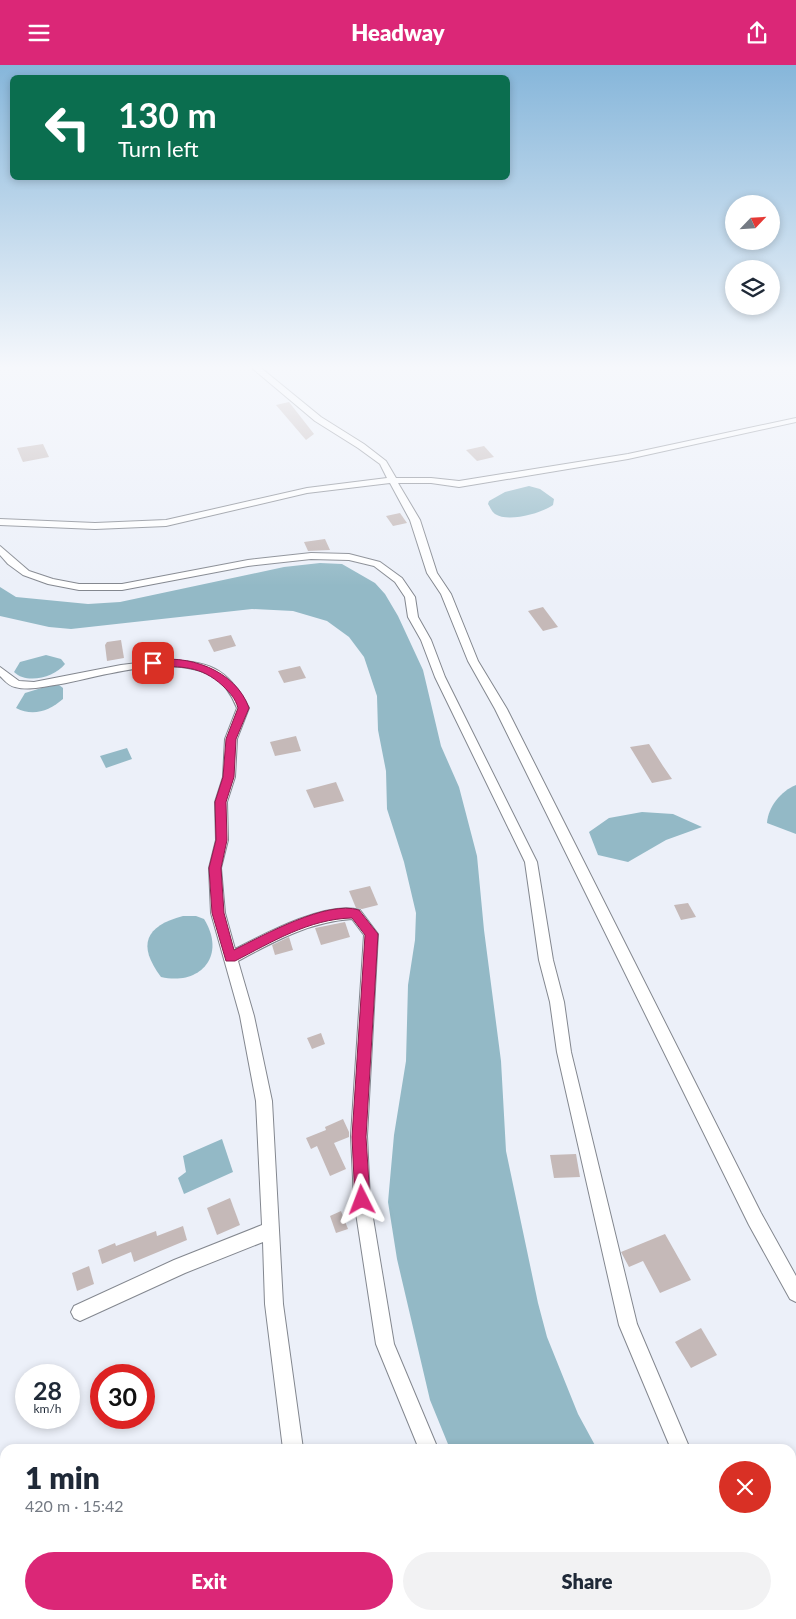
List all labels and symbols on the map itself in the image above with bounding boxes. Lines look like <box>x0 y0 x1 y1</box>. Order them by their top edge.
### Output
north arrow <box>725 195 780 250</box>
pin <box>132 642 174 684</box>
position arrow <box>335 1173 387 1225</box>
speed limit sign: 30 <box>90 1364 155 1429</box>

